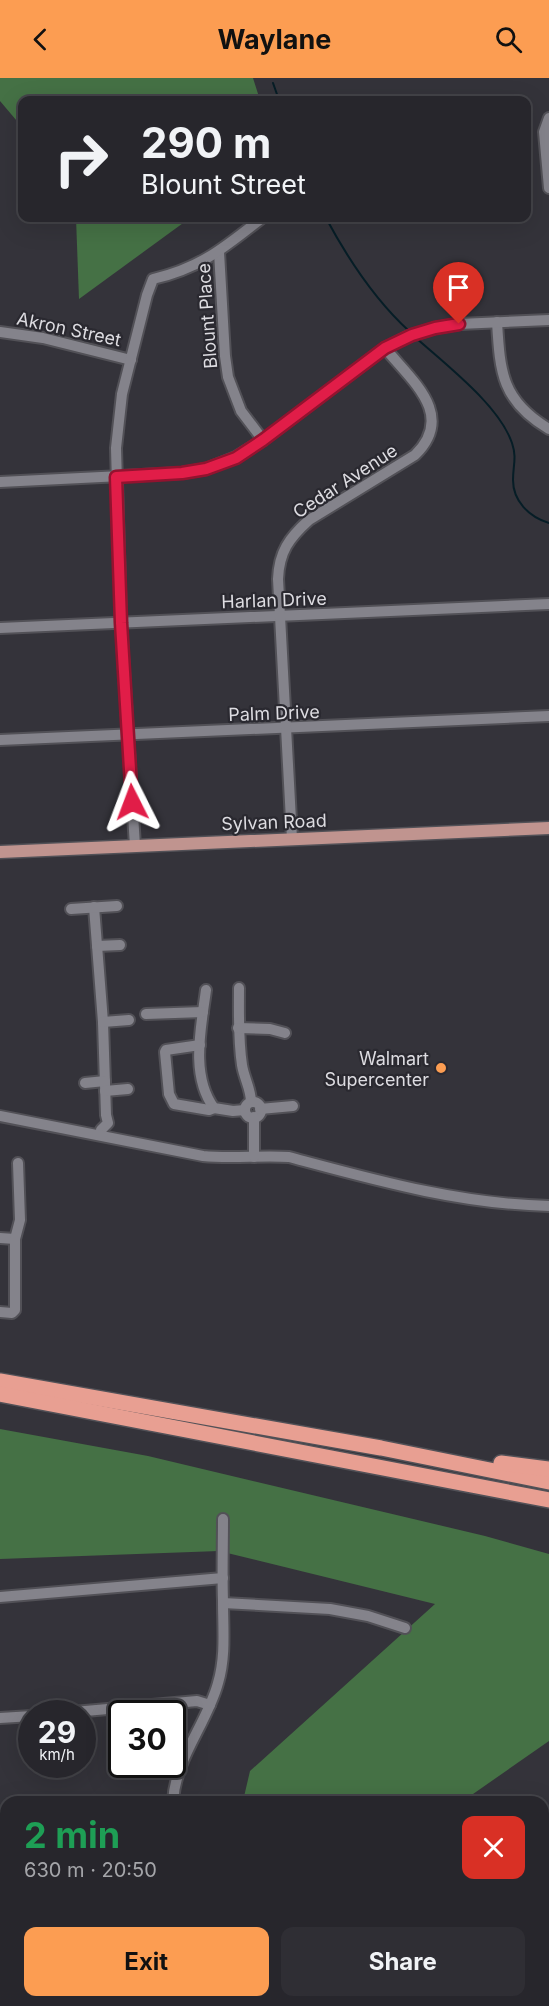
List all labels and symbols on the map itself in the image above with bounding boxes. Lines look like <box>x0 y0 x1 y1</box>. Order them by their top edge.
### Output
street label: Blount Place <box>193 262 221 370</box>
pin <box>433 262 484 324</box>
street label: Akron Street <box>15 308 123 350</box>
street label: Cedar Avenue <box>289 440 401 522</box>
street label: Harlan Drive <box>221 588 327 612</box>
street label: Palm Drive <box>228 701 320 725</box>
position arrow <box>100 770 164 834</box>
street label: Sylvan Road <box>221 810 327 834</box>
place label: Walmart Supercenter <box>324 1048 429 1090</box>
marker: Walmart Supercenter <box>434 1061 448 1075</box>
speed limit sign: 30 <box>108 1700 186 1778</box>

